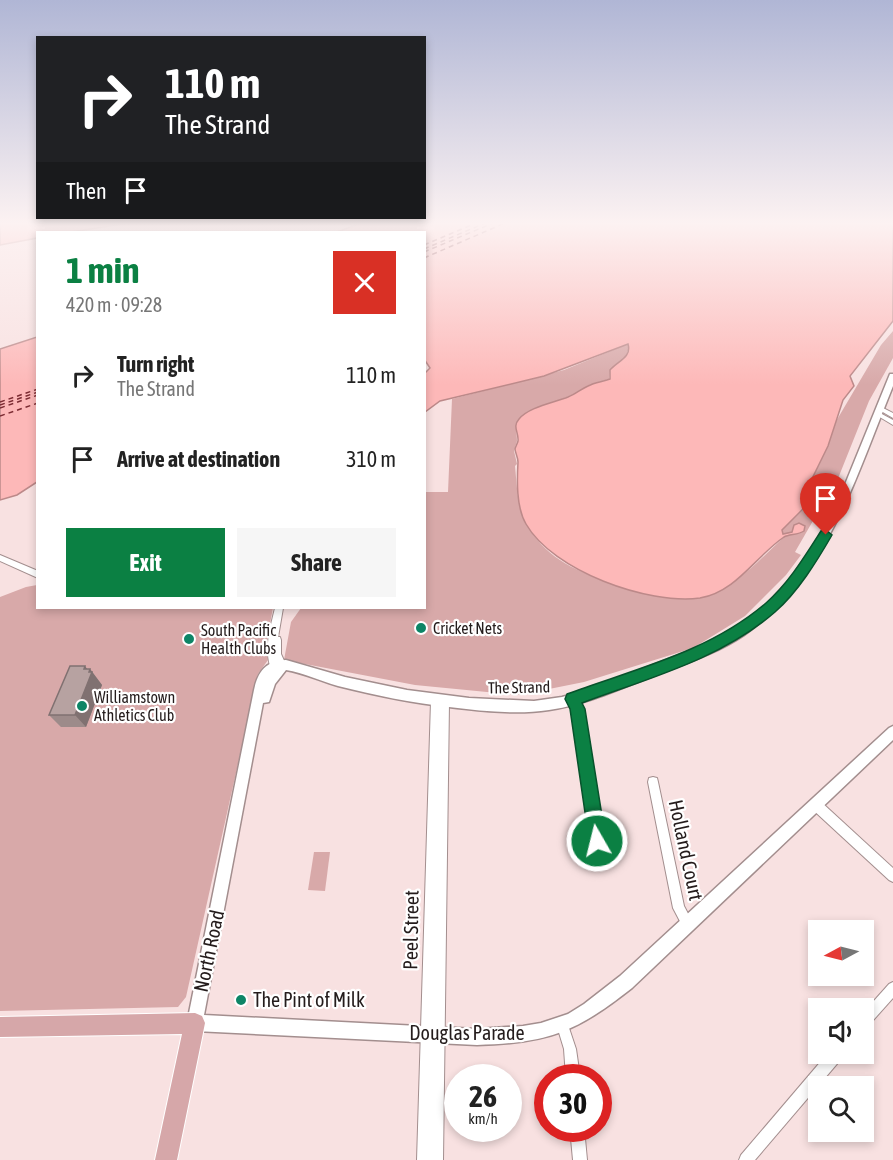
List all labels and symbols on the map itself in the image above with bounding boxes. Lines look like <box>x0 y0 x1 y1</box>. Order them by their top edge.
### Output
pin <box>800 473 851 535</box>
place label: Cricket Nets <box>433 619 503 637</box>
place label: South Pacific Health Clubs <box>201 621 277 657</box>
marker: Cricket Nets <box>414 621 428 635</box>
marker: South Pacific Health Clubs <box>182 632 196 646</box>
street label: The Strand <box>488 677 550 697</box>
place label: Williamstown Athletics Club <box>94 688 175 724</box>
marker: Williamstown Athletics Club <box>75 699 89 713</box>
street label: Holland Court <box>665 797 708 903</box>
position arrow <box>565 809 629 873</box>
street label: Peel Street <box>398 890 423 970</box>
street label: North Road <box>189 908 228 994</box>
north arrow <box>808 920 874 986</box>
place label: The Pint of Milk <box>253 988 365 1011</box>
marker: The Pint of Milk <box>234 993 248 1007</box>
street label: Douglas Parade <box>409 1021 525 1044</box>
speed limit sign: 30 <box>534 1064 612 1142</box>

